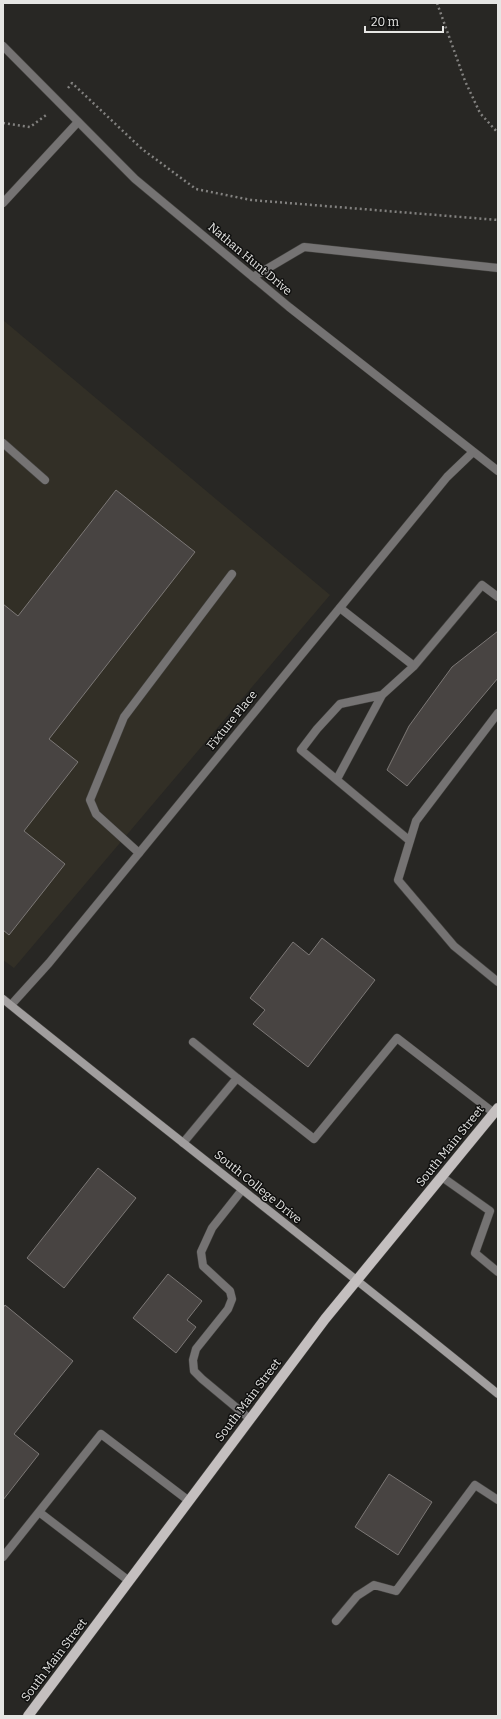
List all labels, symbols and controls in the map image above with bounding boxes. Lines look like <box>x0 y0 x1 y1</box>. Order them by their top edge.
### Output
scale bar <box>365 8 443 34</box>
text: 20 m <box>371 15 400 29</box>
street label: Nathan Hunt Drive <box>205 220 295 298</box>
street label: Fixture Place <box>204 688 260 752</box>
street label: South Main Street <box>413 1102 487 1189</box>
street label: South College Drive <box>211 1147 305 1227</box>
street label: South Main Street <box>212 1355 284 1444</box>
street label: South Main Street <box>18 1615 90 1704</box>

